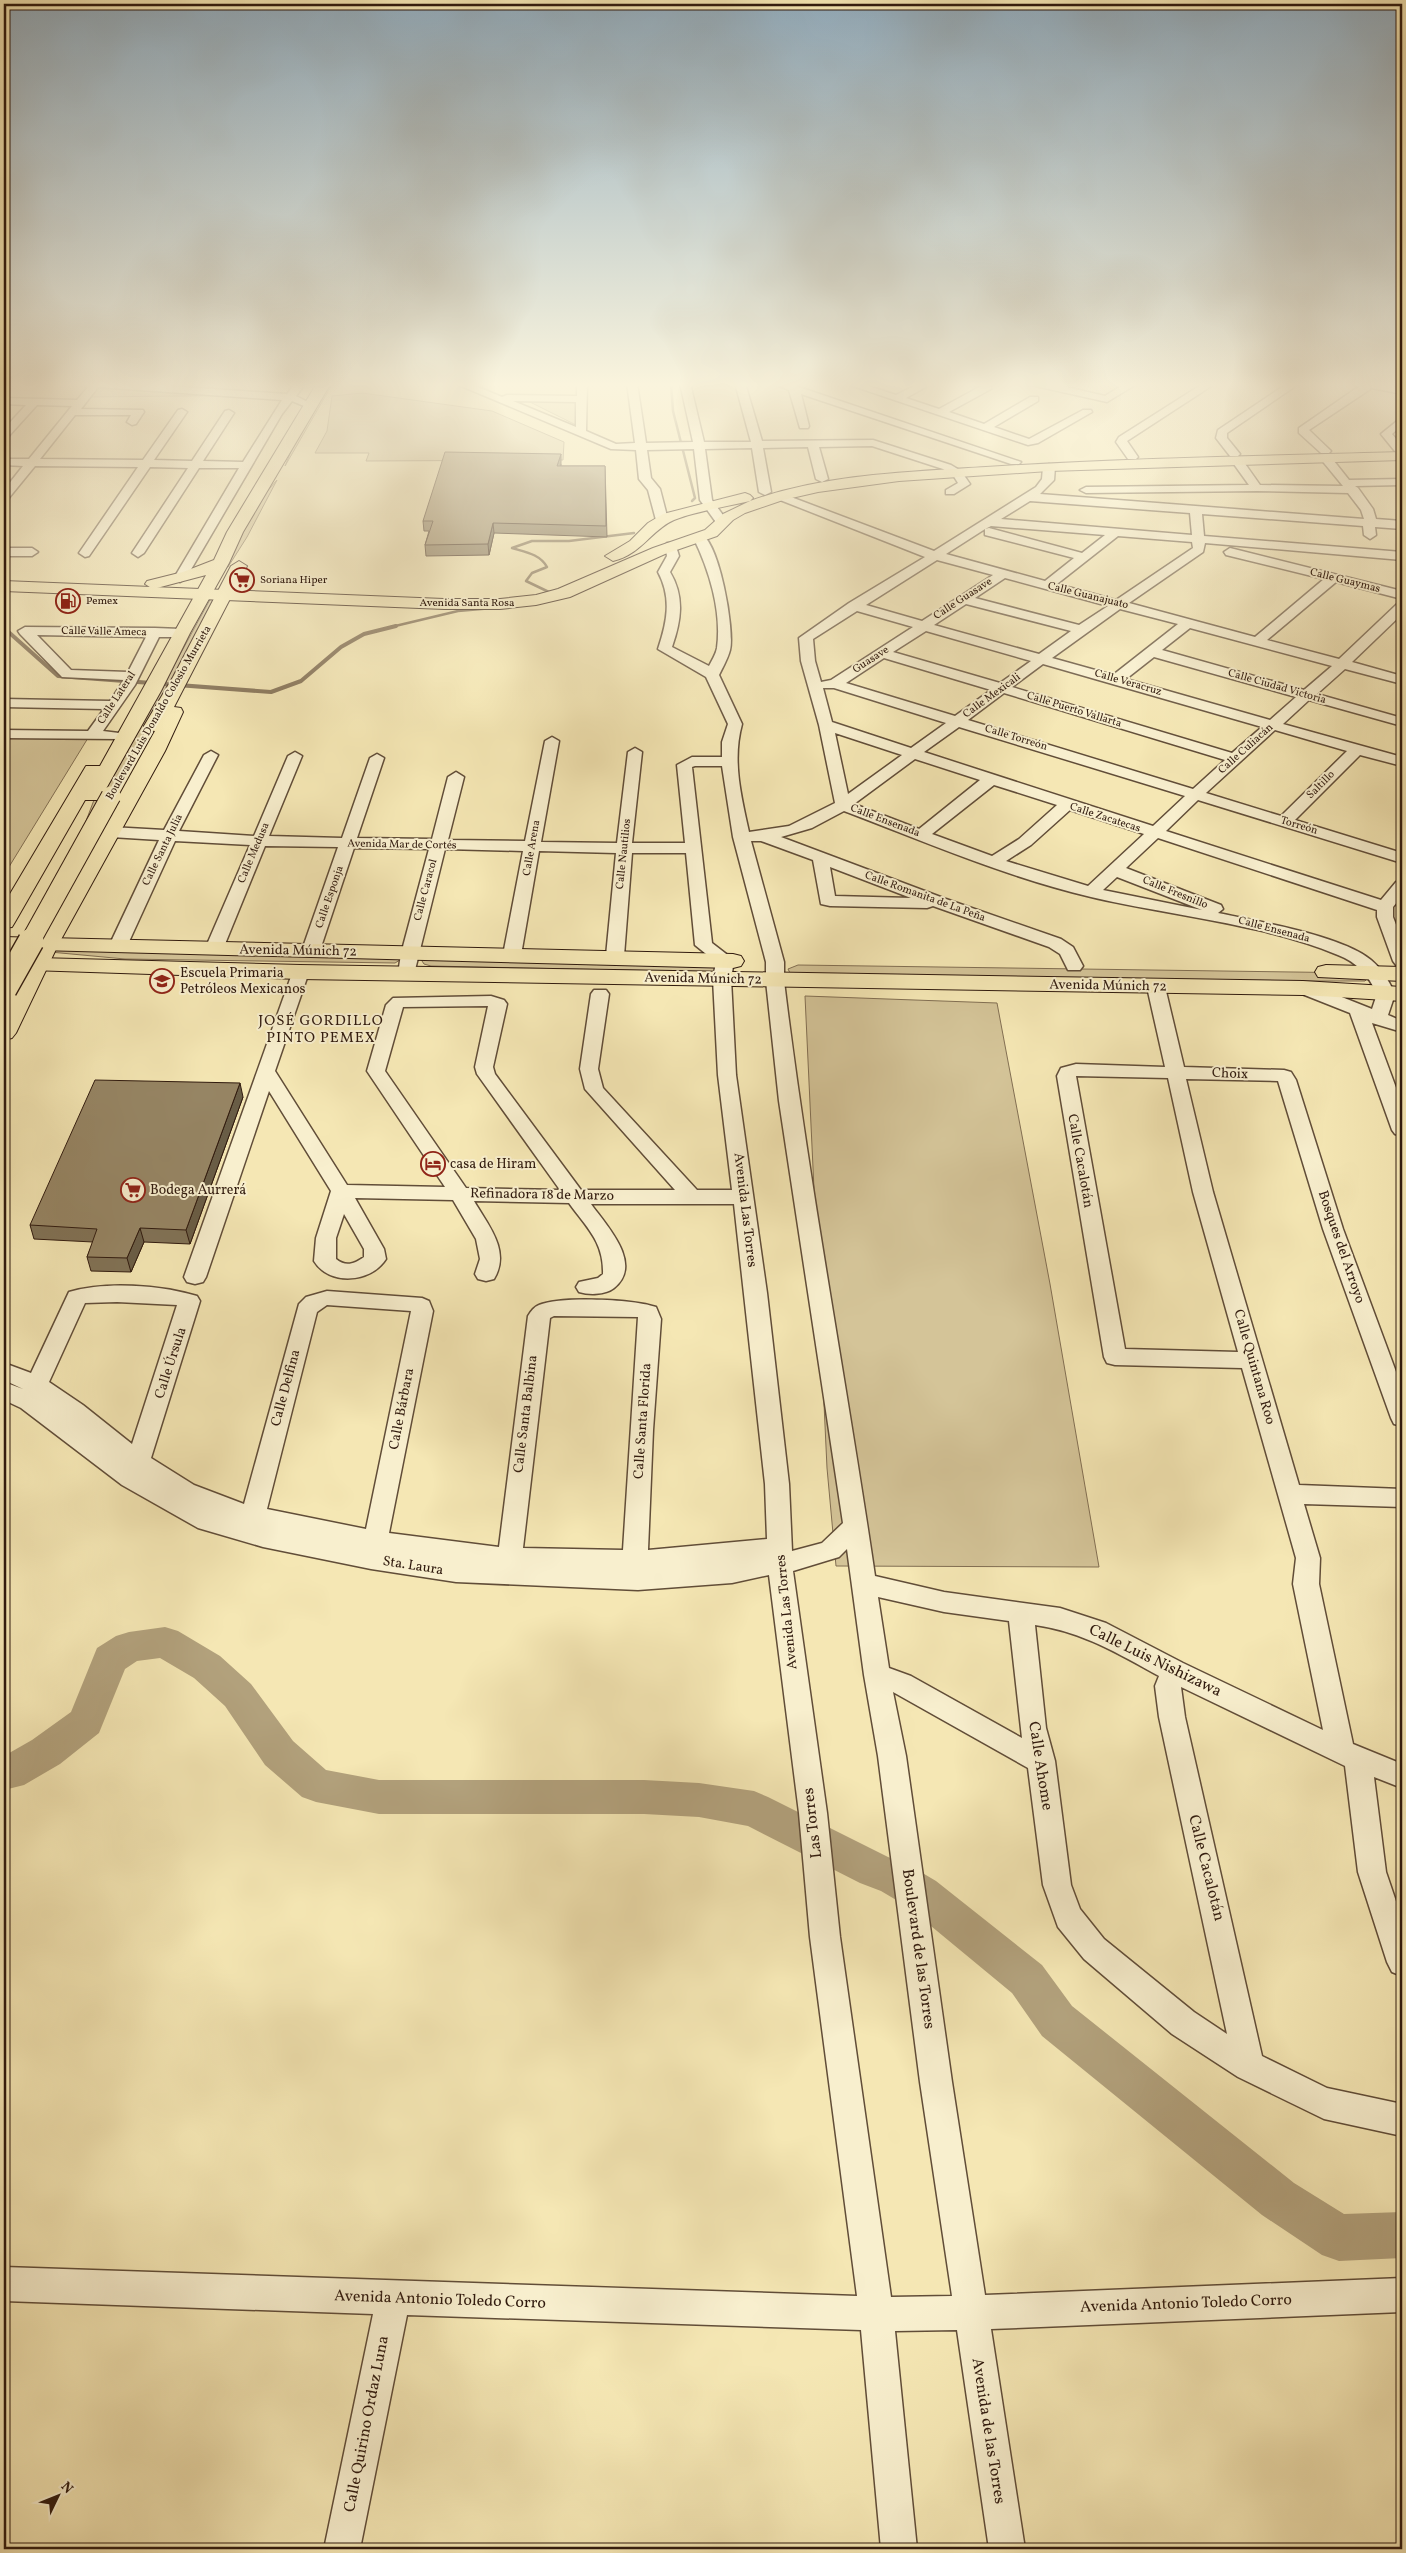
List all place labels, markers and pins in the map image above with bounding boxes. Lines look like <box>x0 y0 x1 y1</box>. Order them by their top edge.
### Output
supermarket icon: Soriana Hiper <box>229 567 255 593</box>
place label: Soriana Hiper <box>260 573 328 588</box>
fuel station icon: Pemex <box>55 588 81 614</box>
place label: Pemex <box>86 594 118 609</box>
place label: Escuela Primaria Petróleos Mexicanos <box>180 964 306 999</box>
school or university icon: Escuela Primaria Petróleos Mexicanos <box>149 968 175 994</box>
hotel icon: casa de Hiram <box>420 1151 446 1177</box>
place label: casa de Hiram <box>450 1155 536 1174</box>
supermarket icon: Bodega Aurrerá <box>120 1177 146 1203</box>
place label: Bodega Aurrerá <box>150 1181 246 1200</box>

